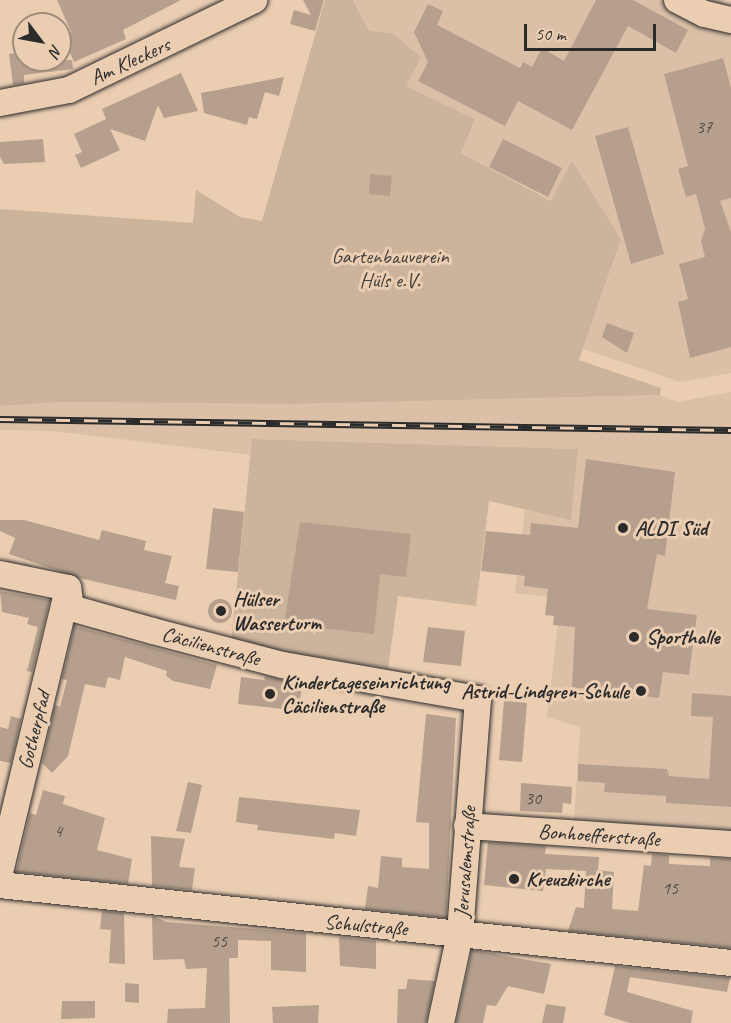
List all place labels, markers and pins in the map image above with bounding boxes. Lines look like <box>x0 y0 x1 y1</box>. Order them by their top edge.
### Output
place label: ALDI Süd <box>635 515 707 541</box>
marker: ALDI Süd <box>616 521 630 535</box>
place label: Hülser Wasserturm <box>233 586 321 636</box>
marker: Hülser Wasserturm <box>214 604 228 618</box>
place label: Sporthalle <box>646 624 719 650</box>
marker: Sporthalle <box>627 630 641 644</box>
place label: Kindertageseinrichtung Cäcilienstraße <box>282 669 450 719</box>
place label: Astrid-Lindgren-Schule <box>461 678 629 704</box>
marker: Astrid-Lindgren-Schule <box>634 684 648 698</box>
marker: Kindertageseinrichtung Cäcilienstraße <box>263 687 277 701</box>
place label: Kreuzkirche <box>526 866 609 892</box>
marker: Kreuzkirche <box>507 872 521 886</box>

